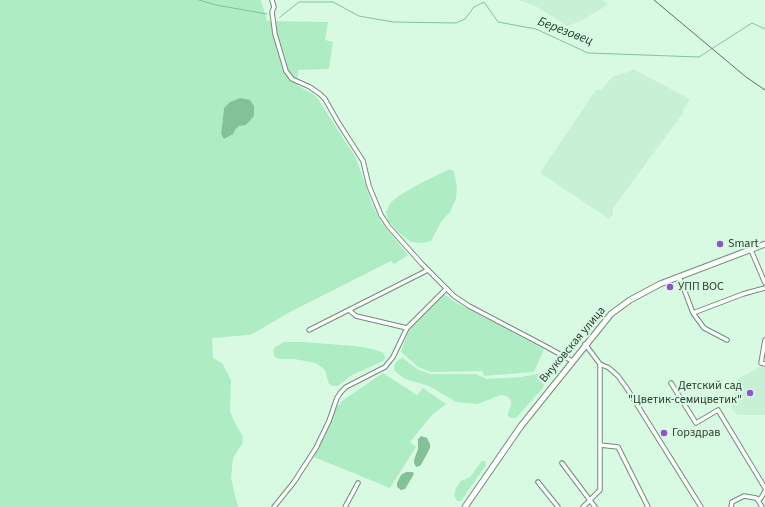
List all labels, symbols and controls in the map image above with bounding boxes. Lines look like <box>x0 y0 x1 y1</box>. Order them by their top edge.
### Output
water label: Березовец <box>535 14 595 50</box>
place label: Smart <box>728 237 759 251</box>
marker: Smart <box>715 239 725 249</box>
place label: УПП ВОС <box>678 280 724 294</box>
marker: УПП ВОС <box>665 282 675 292</box>
street label: Внуковская улица <box>537 304 609 386</box>
place label: Детский сад "Цветик-семицветик" <box>628 379 742 407</box>
marker: Детский сад "Цветик-семицветик" <box>745 388 755 398</box>
place label: Горздрав <box>672 426 720 440</box>
marker: Горздрав <box>659 428 669 438</box>

